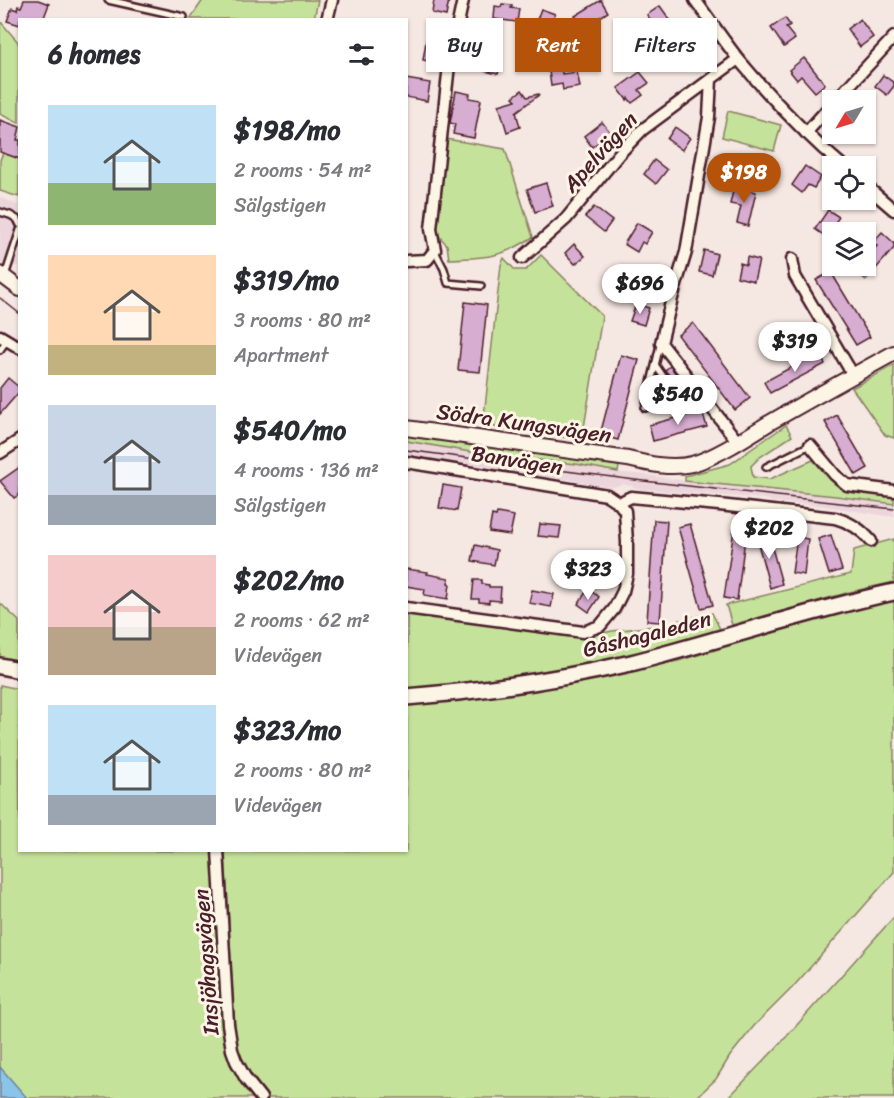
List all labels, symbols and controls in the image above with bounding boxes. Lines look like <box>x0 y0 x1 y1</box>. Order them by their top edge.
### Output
chip: Buy <box>426 18 503 72</box>
chip: Rent <box>515 18 601 72</box>
chip: Filters <box>613 18 717 72</box>
text: 6 homes <box>48 31 140 77</box>
icon: filters <box>345 38 378 71</box>
north arrow <box>822 90 876 144</box>
map controls <box>822 90 876 276</box>
street label: Apelvägen <box>552 102 648 203</box>
text: $198/mo <box>234 107 340 153</box>
icon: home <box>96 129 168 201</box>
text: 2 rooms · 54 m² <box>234 153 372 188</box>
pin: $198 <box>708 153 780 204</box>
text: $198 <box>721 155 767 190</box>
button: locate <box>822 156 876 210</box>
text: Sälgstigen <box>234 188 326 223</box>
button: layers <box>822 222 876 276</box>
text: $319/mo <box>234 257 339 303</box>
pin: $696 <box>604 264 676 315</box>
text: $696 <box>616 266 664 301</box>
icon: home <box>96 279 168 351</box>
text: 3 rooms · 80 m² <box>234 303 371 338</box>
pin: $319 <box>759 322 831 373</box>
text: $319 <box>772 324 818 359</box>
text: Apartment <box>234 338 328 373</box>
pin: $540 <box>642 375 714 426</box>
text: $540 <box>653 377 703 412</box>
street label: Södra Kungsvägen <box>434 391 614 455</box>
text: $540/mo <box>234 407 346 453</box>
icon: home <box>96 429 168 501</box>
street label: Banvägen <box>468 434 566 487</box>
text: 4 rooms · 136 m² <box>234 453 379 488</box>
text: Sälgstigen <box>234 488 326 523</box>
pin: $202 <box>733 509 805 560</box>
text: $202 <box>744 511 794 546</box>
pin: $323 <box>552 550 624 601</box>
text: $323 <box>565 552 611 587</box>
text: $202/mo <box>234 557 344 603</box>
icon: home <box>96 579 168 651</box>
street label: Gåshagaleden <box>579 599 715 669</box>
text: 2 rooms · 62 m² <box>234 603 370 638</box>
text: Videvägen <box>234 638 322 673</box>
text: $323/mo <box>234 707 341 753</box>
icon: home <box>96 729 168 801</box>
text: 2 rooms · 80 m² <box>234 753 372 788</box>
text: Videvägen <box>234 788 322 823</box>
street label: Insjöhagsvägen <box>181 887 231 1037</box>

